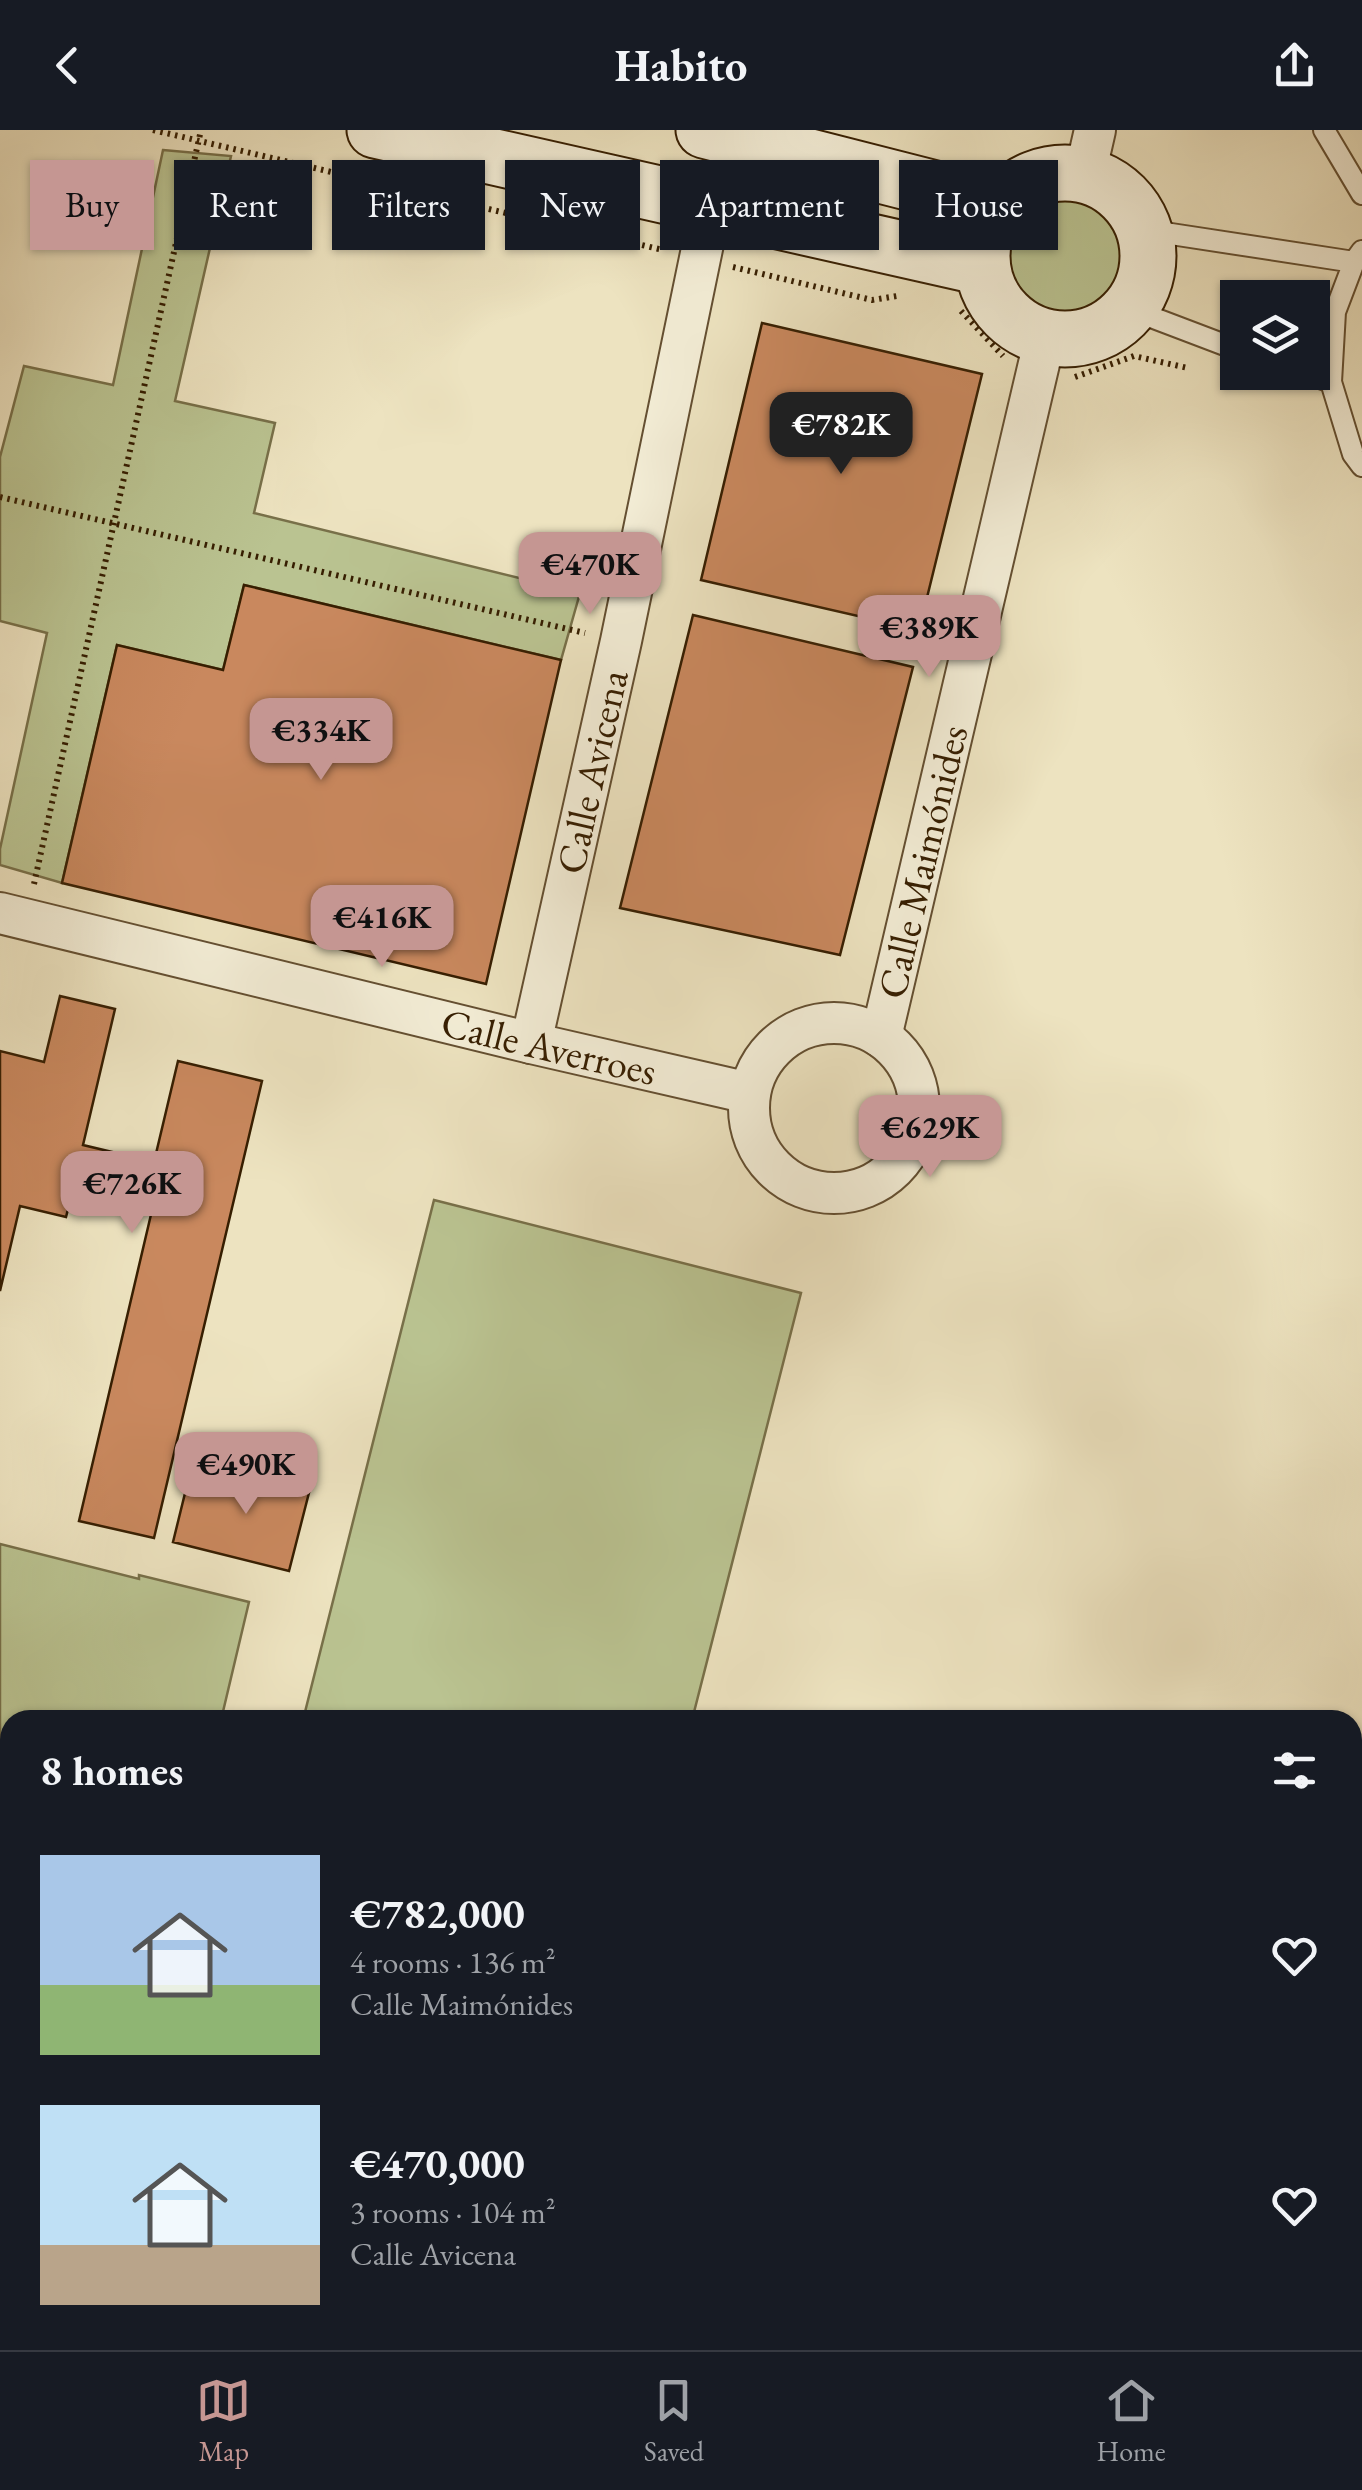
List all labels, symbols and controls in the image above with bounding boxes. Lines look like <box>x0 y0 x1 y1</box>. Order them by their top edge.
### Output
text: Habito <box>615 36 747 94</box>
icon: back <box>40 38 95 93</box>
icon: share <box>1267 38 1322 93</box>
chip: Buy <box>30 160 154 250</box>
chip: Rent <box>174 160 312 250</box>
chip: Filters <box>332 160 485 250</box>
chip: New <box>505 160 640 250</box>
chip: Apartment <box>660 160 879 250</box>
chip: House <box>899 160 1058 250</box>
map controls <box>1220 280 1330 390</box>
button: layers <box>1220 280 1330 390</box>
pin: €782K <box>771 392 911 477</box>
text: €782K <box>792 403 890 445</box>
pin: €470K <box>520 532 660 617</box>
text: €470K <box>541 543 639 585</box>
pin: €389K <box>859 595 999 680</box>
text: €389K <box>880 606 978 648</box>
street label: Calle Avicena <box>544 665 640 879</box>
pin: €334K <box>251 698 391 783</box>
text: €334K <box>272 709 370 751</box>
street label: Calle Maimónides <box>865 720 979 1003</box>
pin: €416K <box>312 885 452 970</box>
text: €416K <box>333 896 431 938</box>
street label: Calle Averroes <box>436 996 662 1097</box>
pin: €629K <box>860 1095 1000 1180</box>
text: €629K <box>881 1106 979 1148</box>
pin: €726K <box>62 1151 202 1236</box>
text: €726K <box>83 1162 181 1204</box>
pin: €490K <box>176 1432 316 1517</box>
text: €490K <box>197 1443 295 1485</box>
text: 8 homes <box>40 1743 183 1798</box>
icon: filters <box>1267 1743 1322 1798</box>
text: €782,000 <box>350 1886 525 1941</box>
icon: home <box>120 1895 240 2015</box>
icon: heart <box>1267 1928 1322 1983</box>
text: 4 rooms · 136 m² <box>350 1941 556 1983</box>
text: Calle Maimónides <box>350 1983 573 2025</box>
text: €470,000 <box>350 2136 525 2191</box>
icon: home <box>120 2145 240 2265</box>
icon: heart <box>1267 2178 1322 2233</box>
text: 3 rooms · 104 m² <box>350 2191 556 2233</box>
text: Calle Avicena <box>350 2233 516 2275</box>
tab: Map <box>196 2373 251 2469</box>
tab: Saved <box>644 2373 704 2469</box>
tab: Home <box>1096 2373 1166 2469</box>

